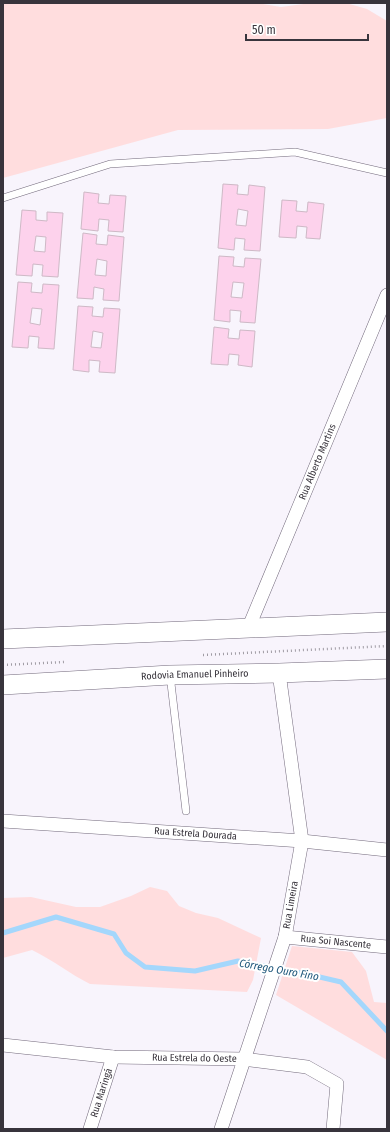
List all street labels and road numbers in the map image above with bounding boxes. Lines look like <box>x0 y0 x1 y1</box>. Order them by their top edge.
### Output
street label: Rua Alberto Martins <box>296 422 339 502</box>
street label: Rodovia Emanuel Pinheiro <box>141 668 249 683</box>
street label: Rua Estrela Dourada <box>154 825 237 843</box>
street label: Rua Limeira <box>281 880 301 930</box>
street label: Rua Soi Nascente <box>300 933 372 951</box>
street label: Rua Estrela do Oeste <box>152 1052 237 1065</box>
street label: Rua Maringá <box>88 1067 115 1119</box>

